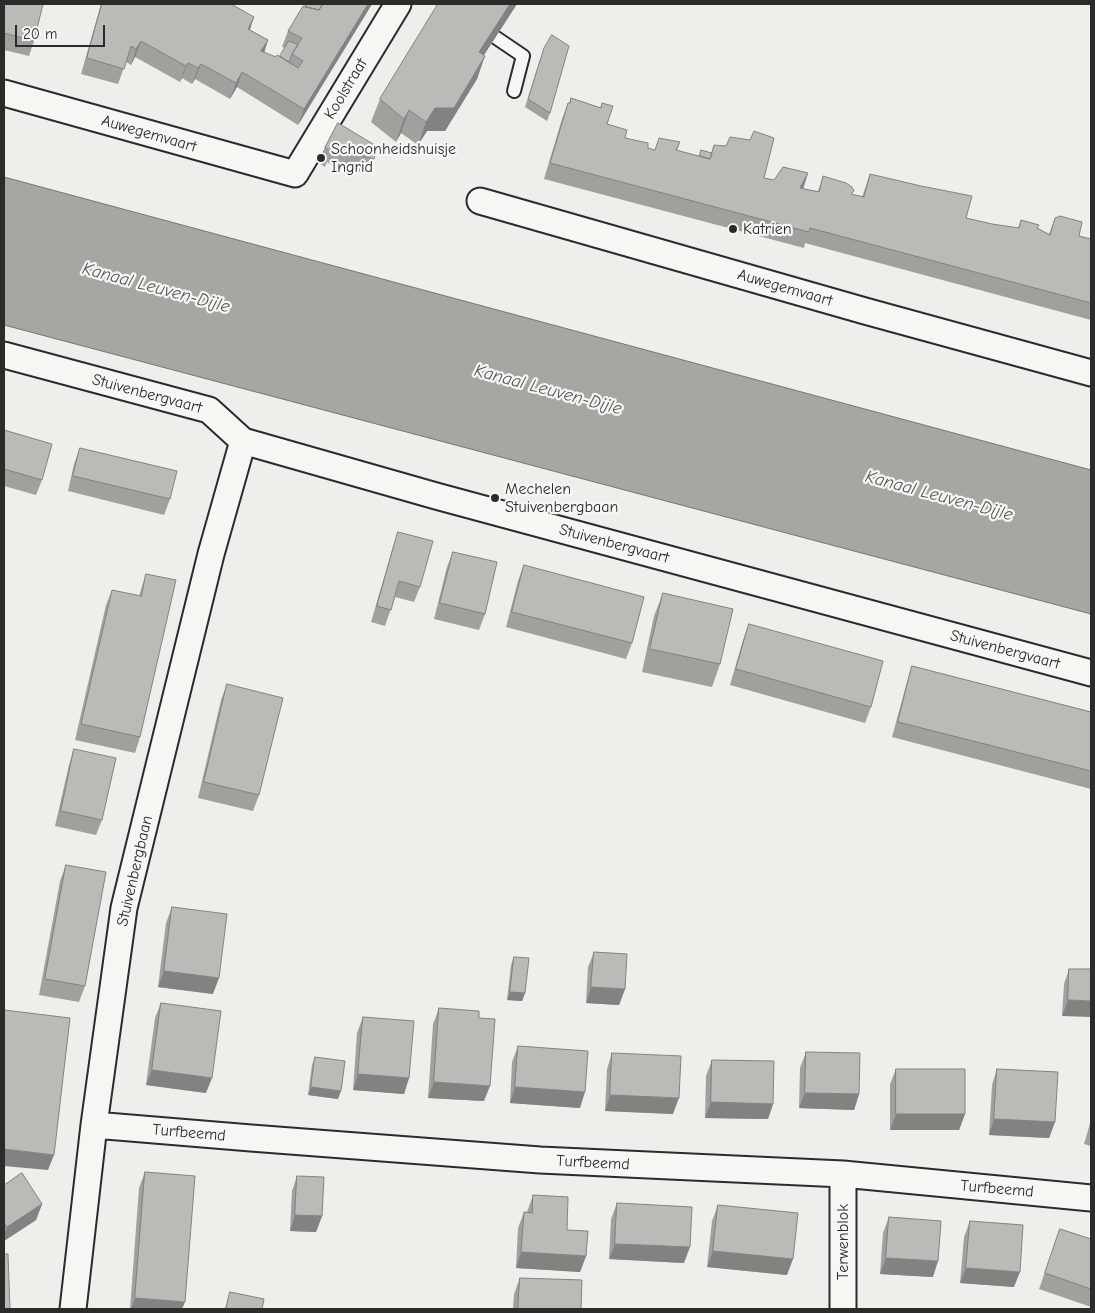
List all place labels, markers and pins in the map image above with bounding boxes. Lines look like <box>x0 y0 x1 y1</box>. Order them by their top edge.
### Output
place label: Schoonheidshuisje Ingrid <box>331 139 456 177</box>
marker: Schoonheidshuisje Ingrid <box>315 152 327 164</box>
place label: Katrien <box>743 219 792 239</box>
marker: Katrien <box>727 223 739 235</box>
place label: Mechelen Stuivenbergbaan <box>505 479 618 517</box>
marker: Mechelen Stuivenbergbaan <box>489 492 501 504</box>

